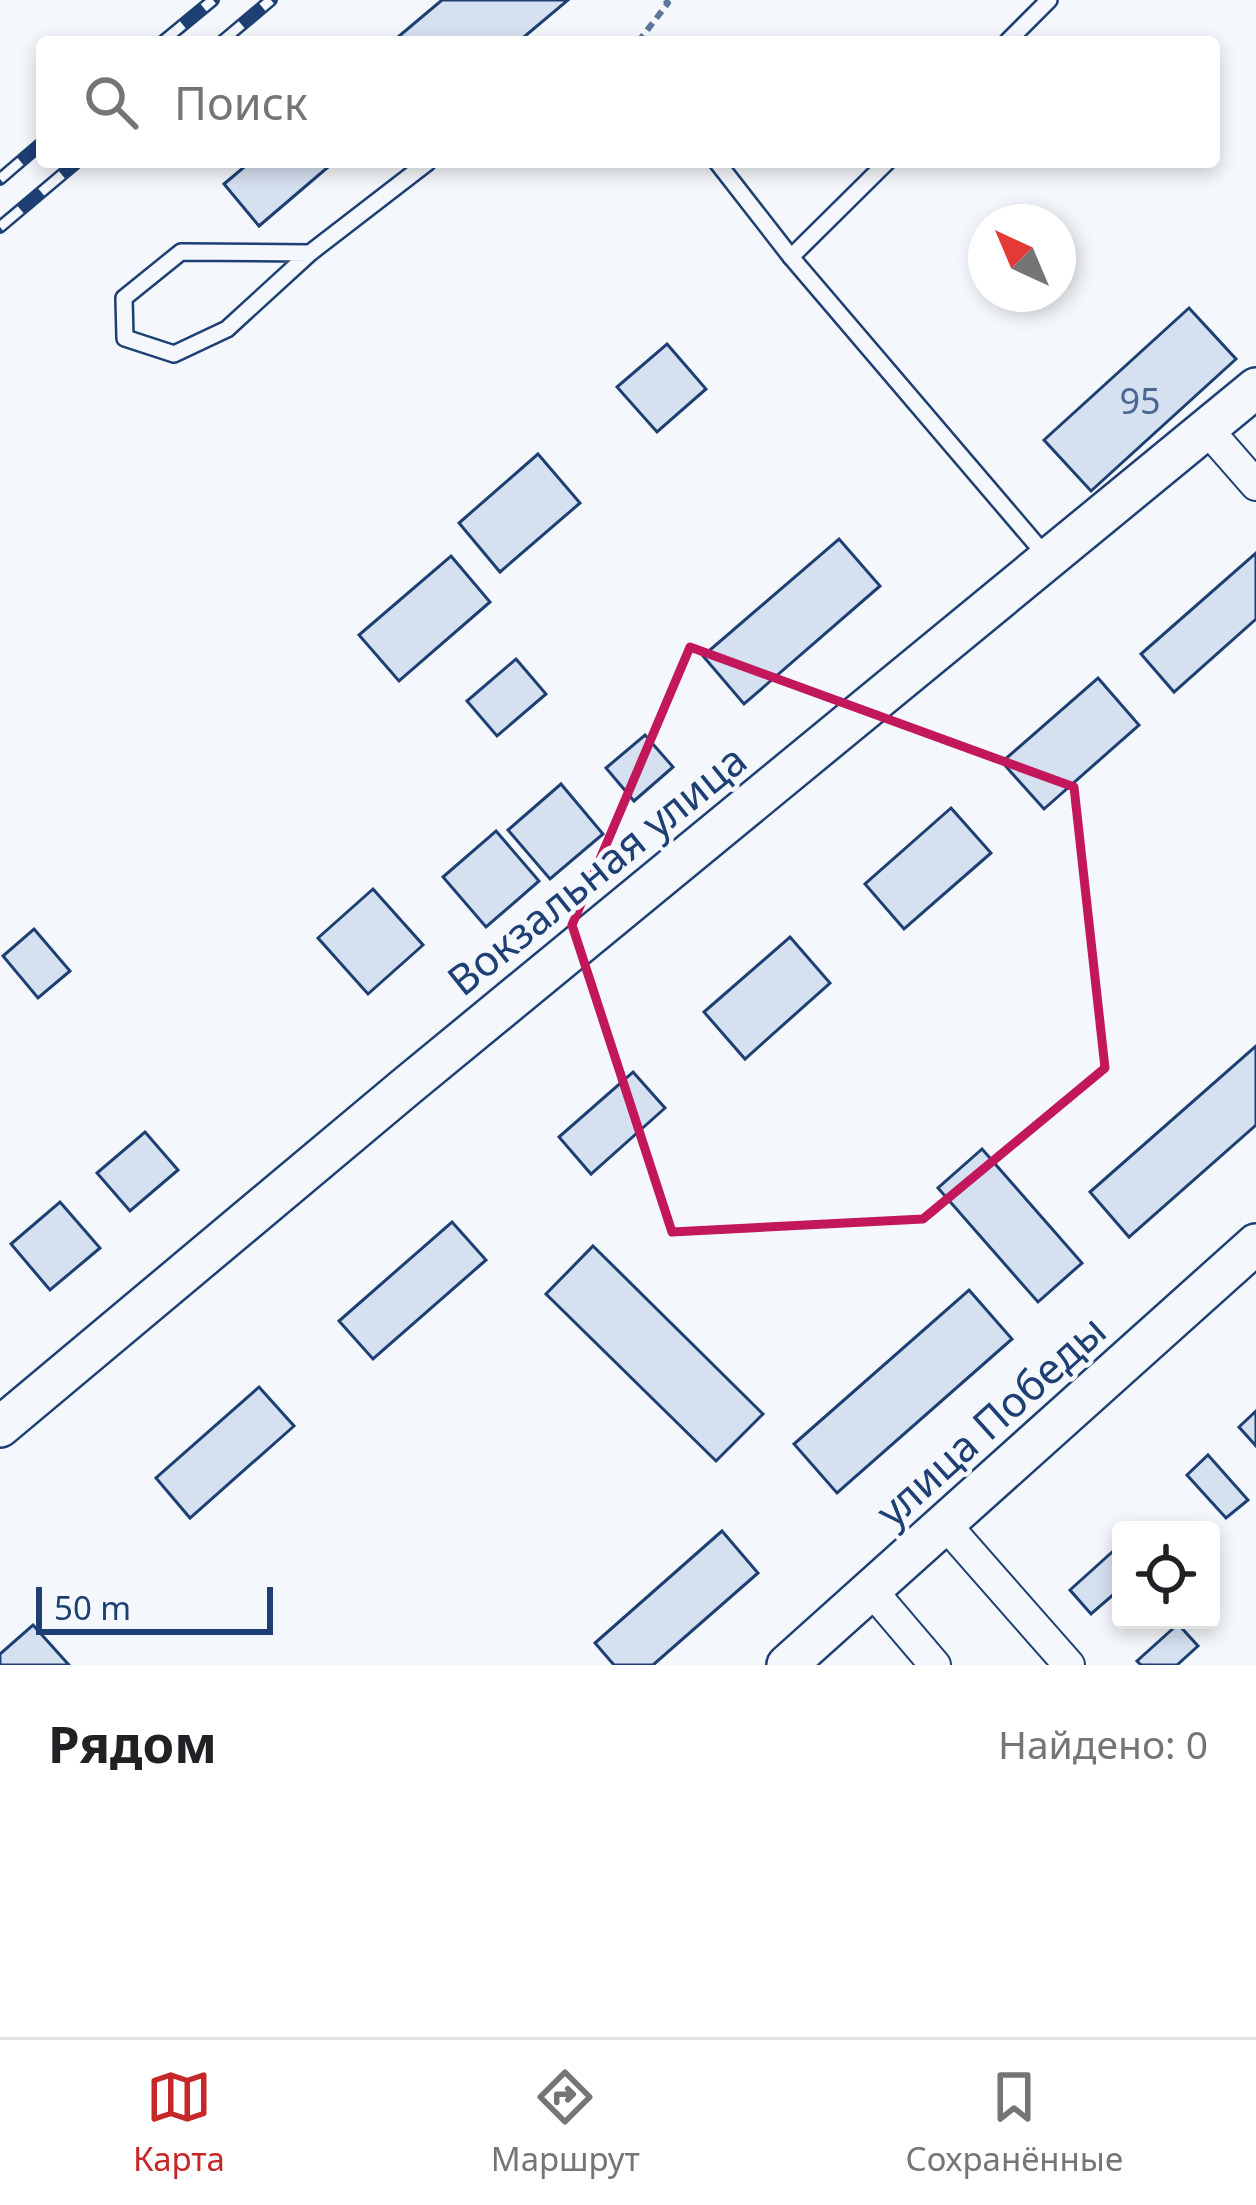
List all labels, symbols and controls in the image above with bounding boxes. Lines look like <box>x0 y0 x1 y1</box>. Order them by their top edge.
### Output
search box <box>36 36 1220 168</box>
icon: search <box>78 69 144 135</box>
text: Поиск <box>174 72 308 133</box>
north arrow <box>968 204 1076 312</box>
house number: 95 <box>1119 376 1161 425</box>
street label: Вокзальная улица <box>435 731 757 1007</box>
street label: улица Победы <box>863 1301 1117 1539</box>
map controls <box>1112 1521 1220 1629</box>
button: locate <box>1112 1521 1220 1629</box>
scale bar <box>36 1581 273 1634</box>
text: 50 m <box>54 1585 131 1630</box>
text: Рядом <box>48 1708 217 1778</box>
text: Найдено: 0 <box>998 1717 1208 1770</box>
tab: Карта <box>133 2064 225 2181</box>
tab: Маршрут <box>491 2064 640 2181</box>
tab: Сохранённые <box>906 2064 1123 2181</box>

